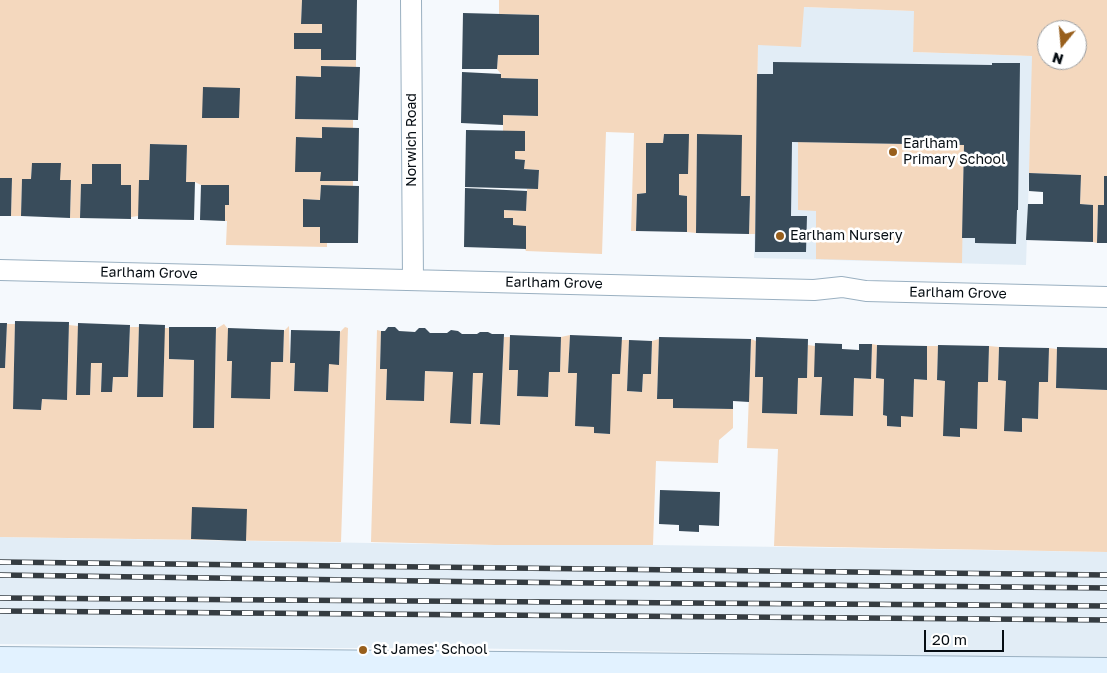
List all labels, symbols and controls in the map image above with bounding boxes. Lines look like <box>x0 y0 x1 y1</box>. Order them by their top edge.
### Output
north arrow <box>1037 20 1087 70</box>
text: N <box>1050 49 1065 69</box>
street label: Norwich Road <box>404 93 420 187</box>
place label: Earlham Primary School <box>903 136 1005 168</box>
marker: Earlham Primary School <box>887 146 899 158</box>
place label: Earlham Nursery <box>790 228 902 244</box>
marker: Earlham Nursery <box>774 230 786 242</box>
street label: Earlham Grove <box>100 264 198 282</box>
street label: Earlham Grove <box>505 274 603 292</box>
street label: Earlham Grove <box>909 284 1007 302</box>
scale bar <box>927 620 1007 652</box>
text: 20 m <box>932 630 967 648</box>
place label: St James' School <box>373 642 487 658</box>
marker: St James' School <box>357 644 369 656</box>

